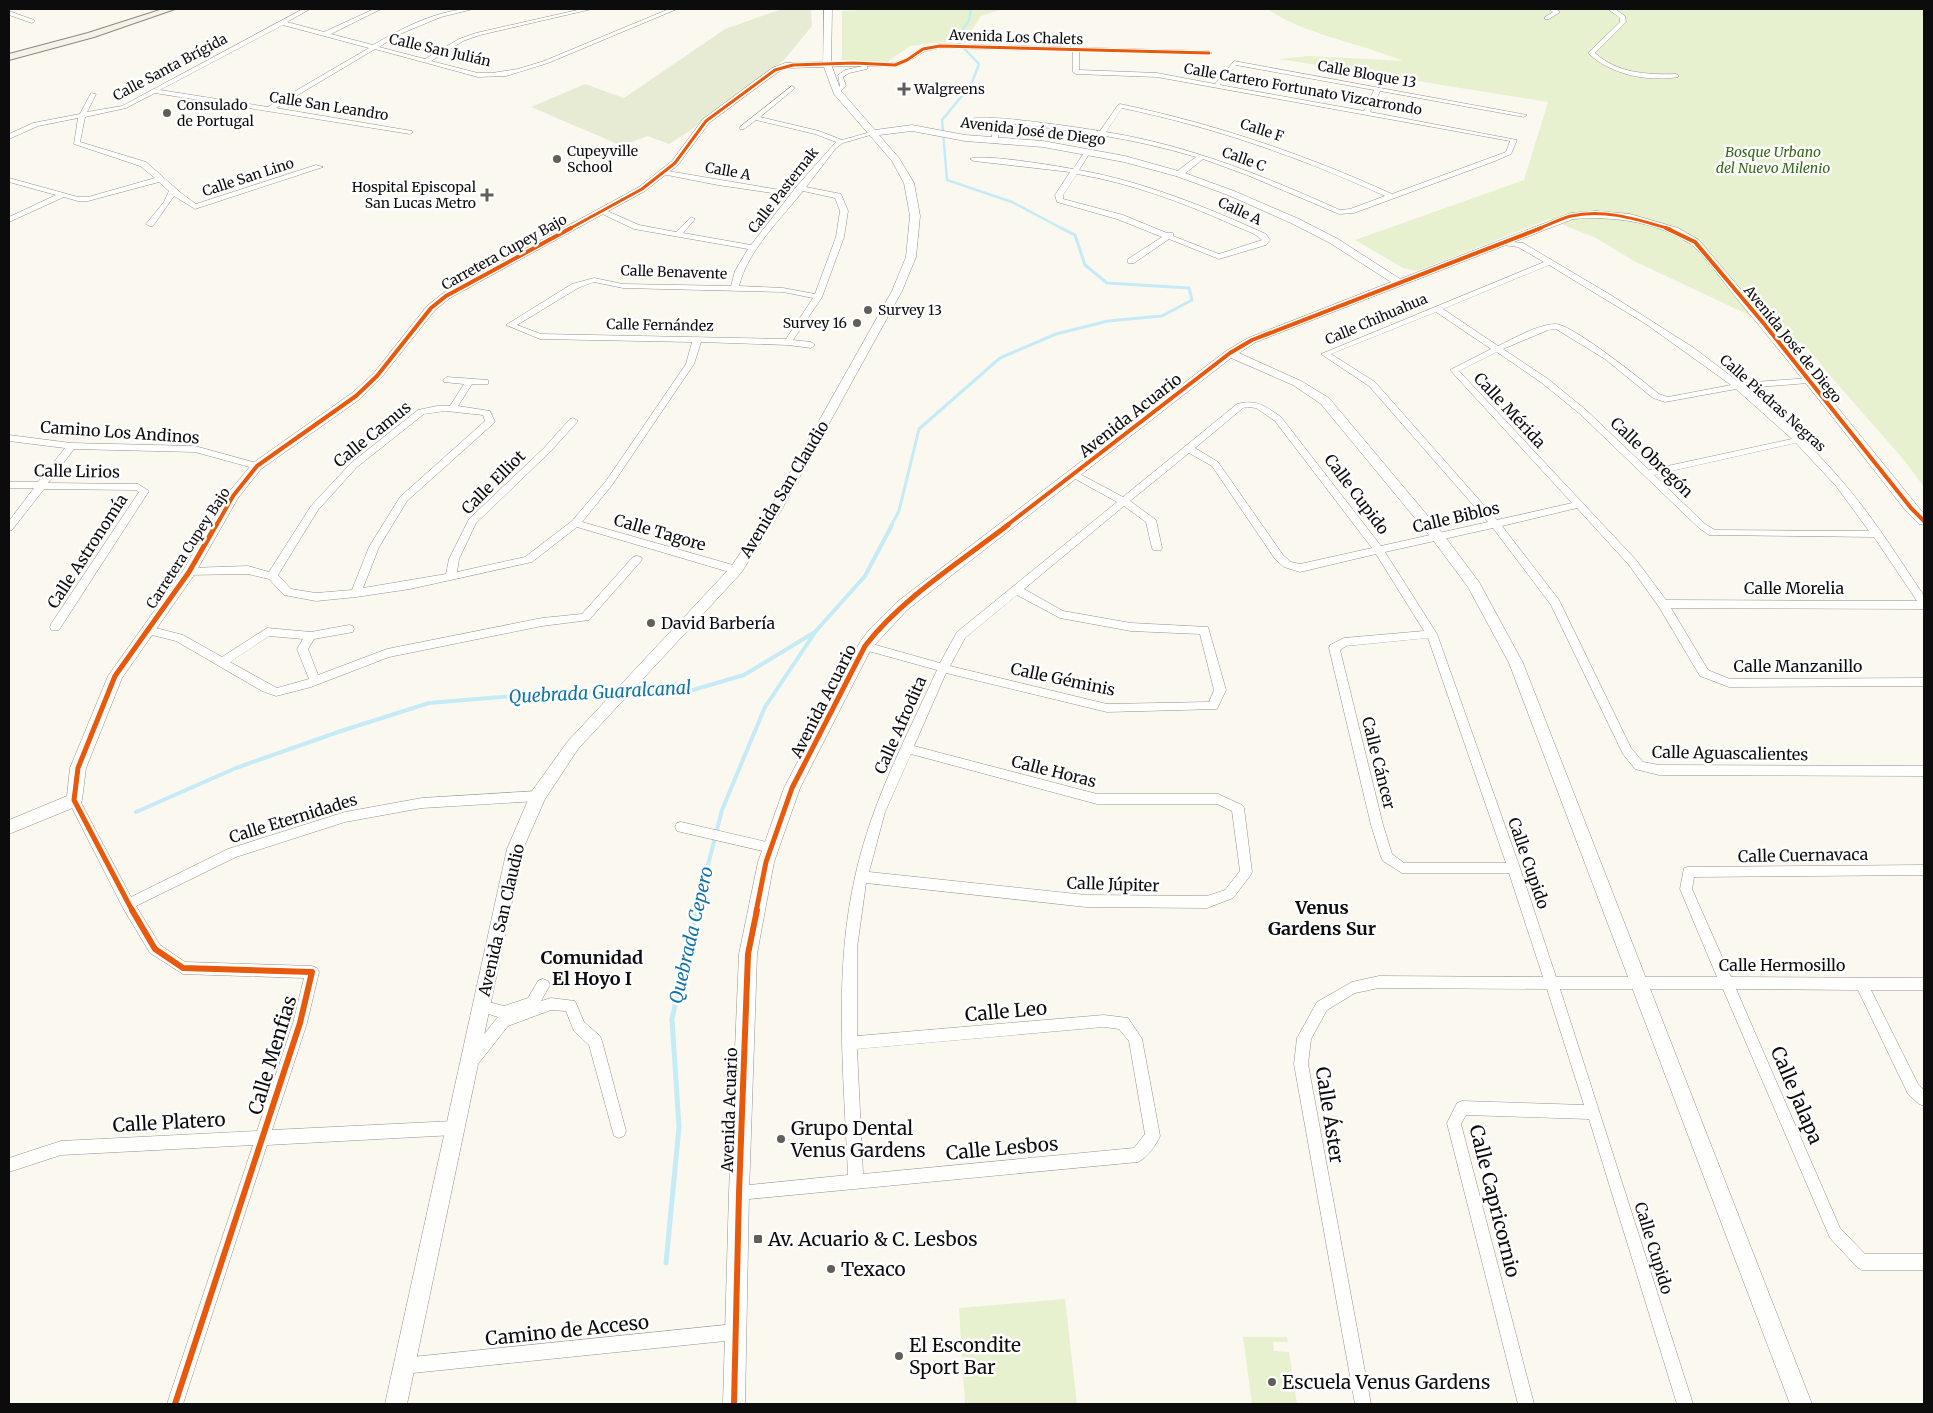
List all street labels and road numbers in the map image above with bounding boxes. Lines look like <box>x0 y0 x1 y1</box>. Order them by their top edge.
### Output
street label: Avenida Los Chalets <box>948 26 1084 48</box>
street label: Calle Santa Brígida <box>110 29 231 105</box>
street label: Calle San Julián <box>387 30 493 70</box>
street label: Calle Bloque 13 <box>1316 56 1418 92</box>
street label: Calle Cartero Fortunato Vizcarrondo <box>1183 59 1423 119</box>
street label: Calle San Leandro <box>268 88 390 124</box>
street label: Avenida José de Diego <box>959 113 1106 149</box>
street label: Calle F <box>1238 115 1286 146</box>
street label: Calle Pasternak <box>744 143 822 236</box>
street label: Calle C <box>1220 143 1268 175</box>
street label: Calle San Lino <box>200 154 296 200</box>
street label: Calle A <box>704 158 752 184</box>
street label: Calle A <box>1215 193 1265 229</box>
street label: Carretera Cupey Bajo <box>438 210 570 294</box>
street label: Calle Benavente <box>620 261 728 283</box>
street label: Avenida José de Diego <box>1739 281 1846 406</box>
street label: Calle Chihuahua <box>1322 289 1430 349</box>
street label: Calle Fernández <box>606 315 714 335</box>
street label: Calle Piedras Negras <box>1716 351 1830 456</box>
street label: Calle Mérida <box>1470 368 1550 452</box>
street label: Avenida Acuario <box>1074 369 1185 462</box>
street label: Calle Camus <box>329 397 415 471</box>
street label: Calle Obregón <box>1607 413 1698 502</box>
street label: Camino Los Andinos <box>40 416 200 448</box>
street label: Avenida San Claudio <box>735 417 833 562</box>
street label: Calle Elliot <box>457 445 530 518</box>
street label: Calle Cupido <box>1320 450 1394 538</box>
street label: Calle Lirios <box>34 460 120 482</box>
street label: Carretera Cupey Bajo <box>142 484 234 612</box>
street label: Calle Astronomía <box>43 490 132 612</box>
street label: Calle Biblos <box>1411 497 1501 537</box>
street label: Calle Tagore <box>612 509 708 555</box>
street label: Calle Morelia <box>1744 578 1844 598</box>
street label: Avenida Acuario <box>785 641 860 762</box>
street label: Calle Manzanillo <box>1734 656 1862 676</box>
street label: Calle Géminis <box>1009 658 1117 700</box>
street label: Calle Afrodita <box>870 673 931 777</box>
street label: Calle Cáncer <box>1358 715 1400 811</box>
street label: Calle Aguascalientes <box>1652 742 1809 764</box>
street label: Calle Horas <box>1010 751 1099 791</box>
street label: Calle Eternidades <box>226 789 360 847</box>
street label: Calle Cupido <box>1504 815 1554 911</box>
street label: Avenida San Claudio <box>473 842 528 999</box>
street label: Calle Cuernavaca <box>1738 844 1869 866</box>
street label: Calle Júpiter <box>1066 872 1160 896</box>
street label: Calle Hermosillo <box>1719 955 1845 975</box>
street label: Calle Menfias <box>243 993 301 1117</box>
street label: Calle Leo <box>964 995 1048 1027</box>
street label: Calle Jalapa <box>1766 1043 1828 1147</box>
street label: Avenida Acuario <box>717 1047 741 1174</box>
street label: Calle Áster <box>1311 1065 1350 1165</box>
street label: Calle Platero <box>112 1107 226 1137</box>
street label: Calle Capricornio <box>1464 1122 1526 1280</box>
street label: Calle Lesbos <box>945 1131 1059 1165</box>
street label: Calle Cupido <box>1631 1199 1677 1297</box>
street label: Camino de Acceso <box>484 1309 650 1351</box>

